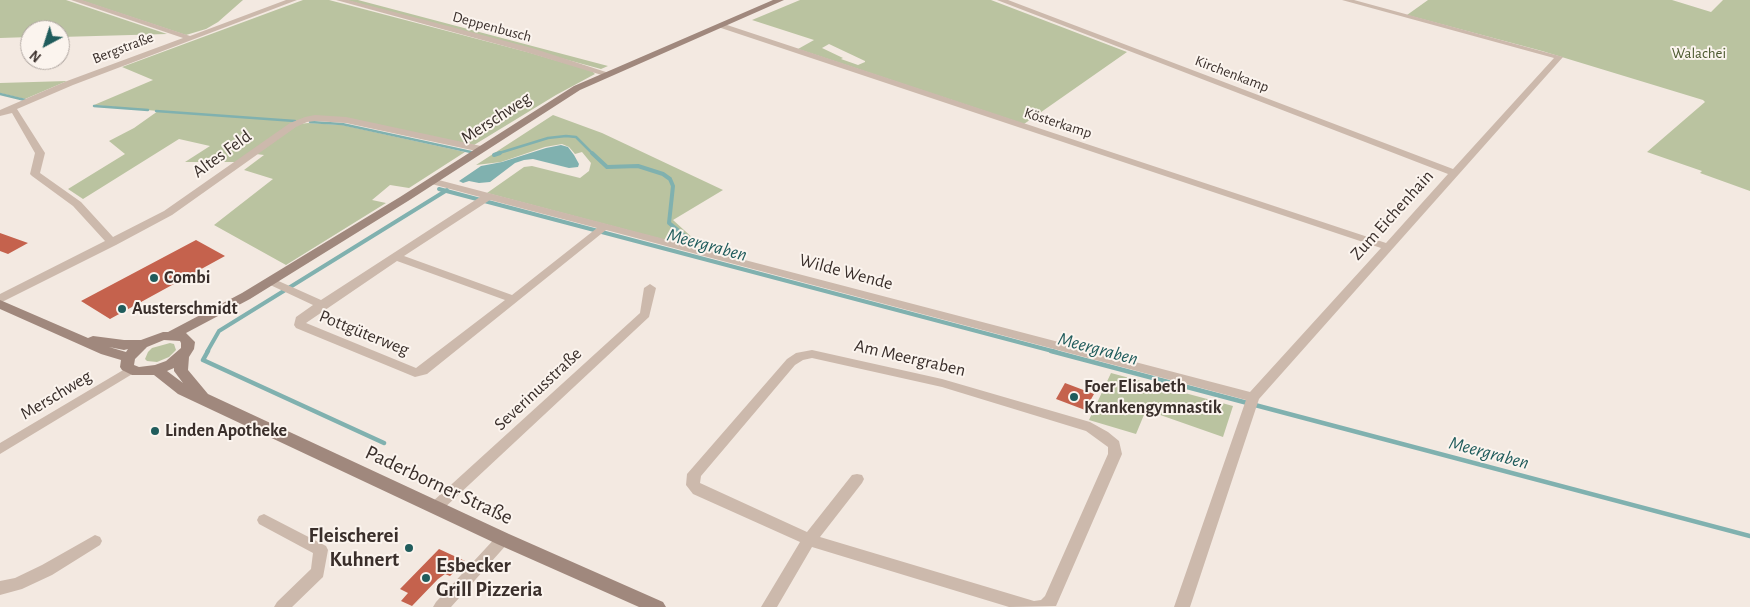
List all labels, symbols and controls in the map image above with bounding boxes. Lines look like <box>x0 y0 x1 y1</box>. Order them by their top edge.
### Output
street label: Deppenbusch <box>451 8 533 46</box>
north arrow <box>20 20 70 70</box>
street label: Bergstraße <box>90 28 156 68</box>
park label: Walachei <box>1672 44 1726 62</box>
text: N <box>28 47 44 64</box>
street label: Kirchenkamp <box>1192 52 1272 96</box>
street label: Merschweg <box>457 87 535 149</box>
street label: Kösterkamp <box>1022 104 1094 142</box>
street label: Altes Feld <box>188 125 256 183</box>
street label: Zum Eichenhain <box>1346 165 1438 265</box>
water label: Meergraben <box>665 223 749 267</box>
street label: Wilde Wende <box>797 249 895 295</box>
place label: Combi <box>164 267 210 289</box>
marker: Combi <box>148 272 160 284</box>
place label: Austerschmidt <box>132 298 237 320</box>
marker: Austerschmidt <box>116 303 128 315</box>
street label: Pottgüterweg <box>316 305 412 361</box>
water label: Meergraben <box>1056 327 1140 371</box>
street label: Am Meergraben <box>852 335 968 381</box>
street label: Severinusstraße <box>490 343 586 435</box>
street label: Merschweg <box>16 365 96 425</box>
place label: Foer Elisabeth Krankengymnastik <box>1084 376 1222 418</box>
marker: Foer Elisabeth Krankengymnastik <box>1068 391 1080 403</box>
place label: Linden Apotheke <box>165 420 287 442</box>
marker: Linden Apotheke <box>149 425 161 437</box>
water label: Meergraben <box>1447 431 1531 475</box>
street label: Paderborner Straße <box>361 440 517 530</box>
place label: Fleischerei Kuhnert <box>308 523 399 573</box>
marker: Fleischerei Kuhnert <box>403 542 415 554</box>
place label: Esbecker Grill Pizzeria <box>436 553 543 603</box>
marker: Esbecker Grill Pizzeria <box>420 572 432 584</box>

